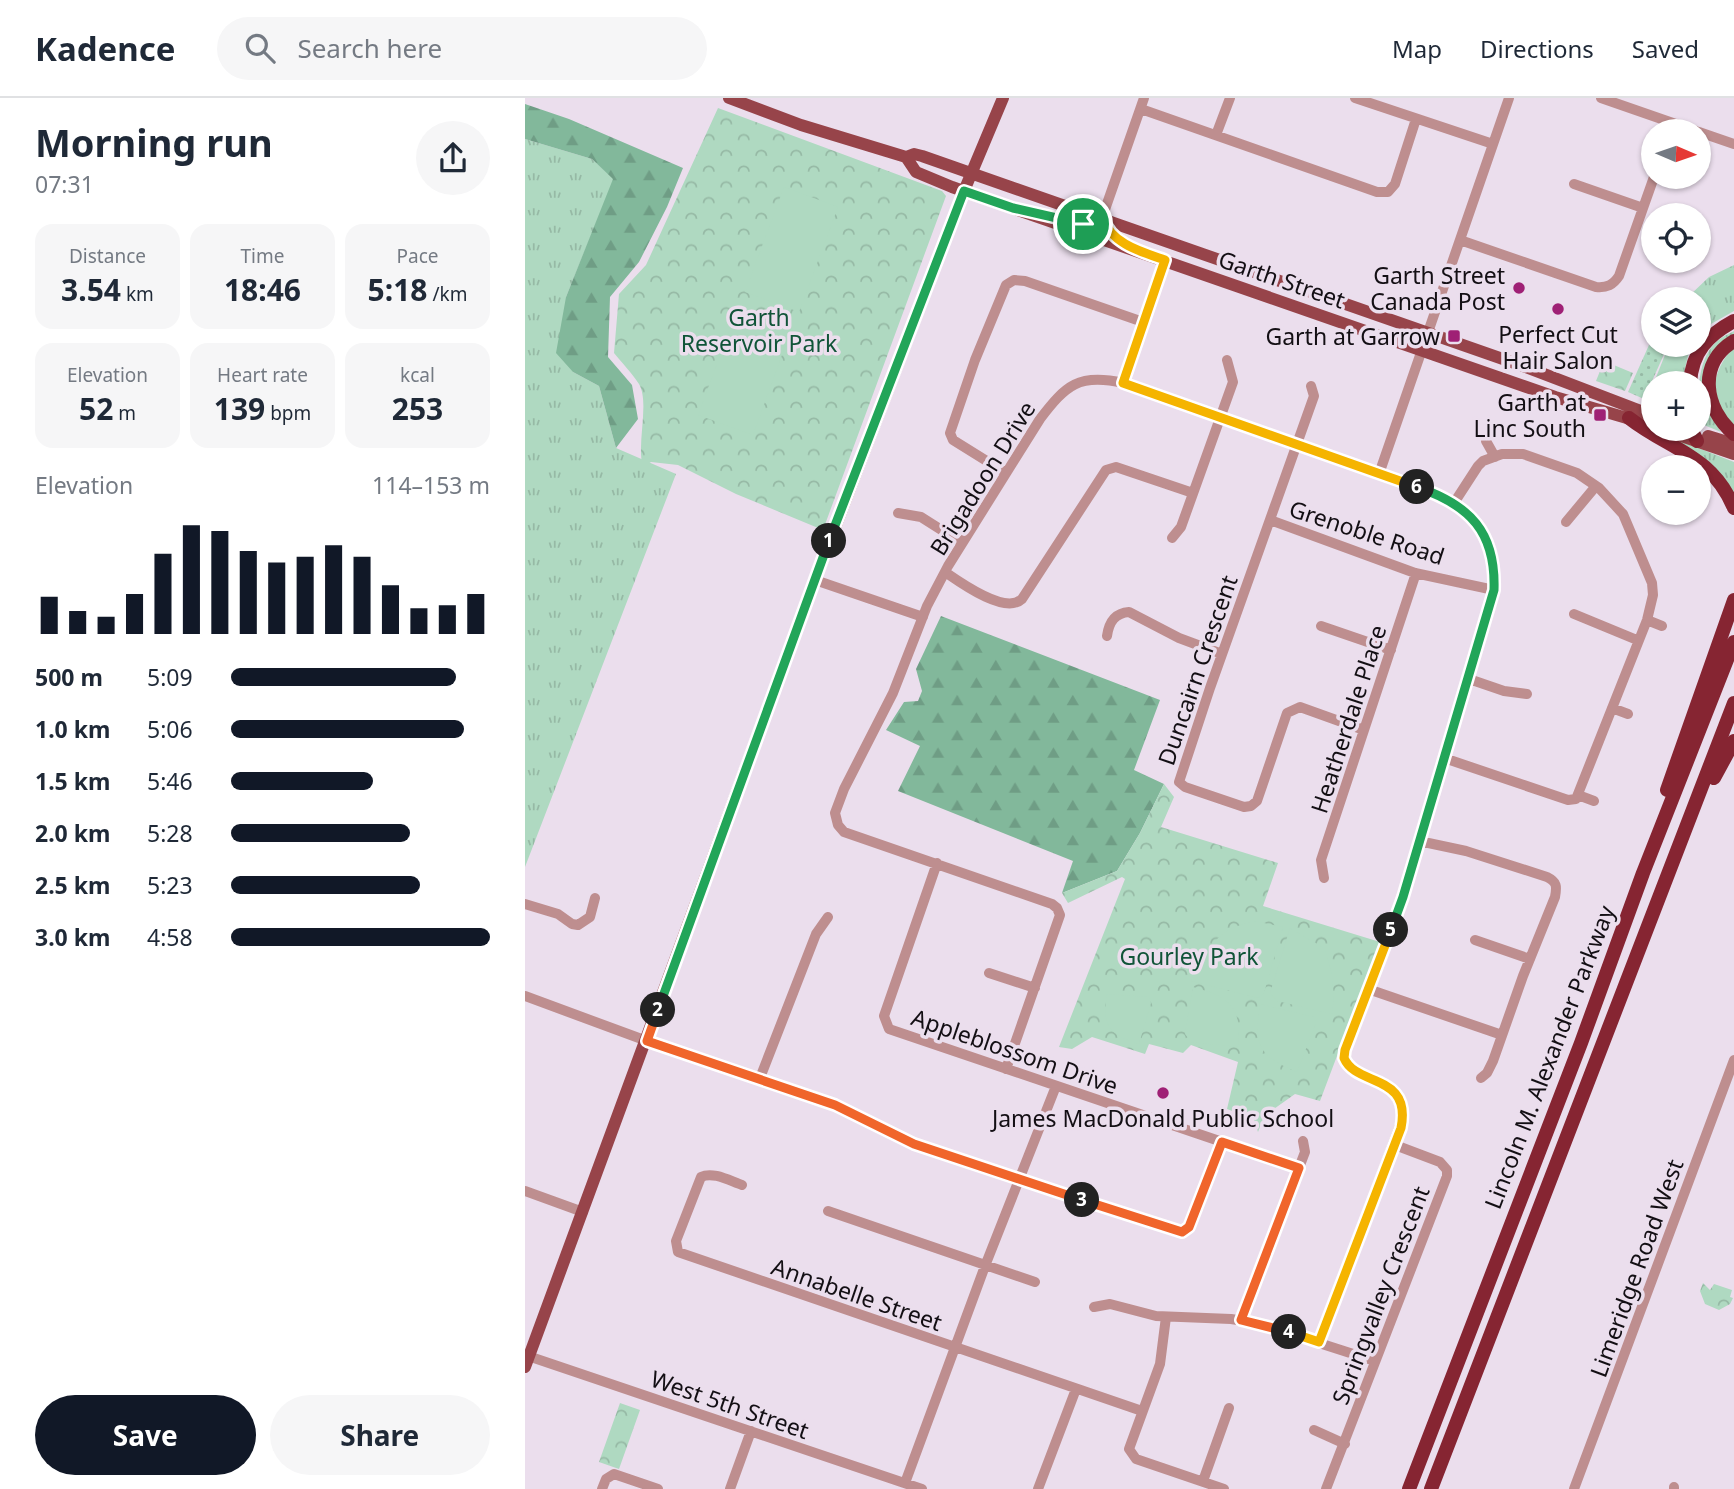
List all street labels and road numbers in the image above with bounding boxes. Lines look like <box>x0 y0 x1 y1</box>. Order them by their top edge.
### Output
street label: Garth Street <box>1214 242 1350 316</box>
street label: Brigadoon Drive <box>922 395 1042 561</box>
street label: Grenoble Road <box>1285 492 1449 572</box>
street label: Duncairn Crescent <box>1149 571 1245 769</box>
street label: Heatherdale Place <box>1302 621 1394 817</box>
street label: Lincoln M. Alexander Parkway <box>1476 900 1622 1213</box>
street label: Appleblossom Drive <box>908 1001 1122 1101</box>
street label: Limeridge Road West <box>1582 1155 1690 1381</box>
street label: Springvalley Crescent <box>1324 1181 1436 1409</box>
street label: Annabelle Street <box>768 1250 946 1338</box>
street label: West 5th Street <box>647 1362 813 1446</box>

